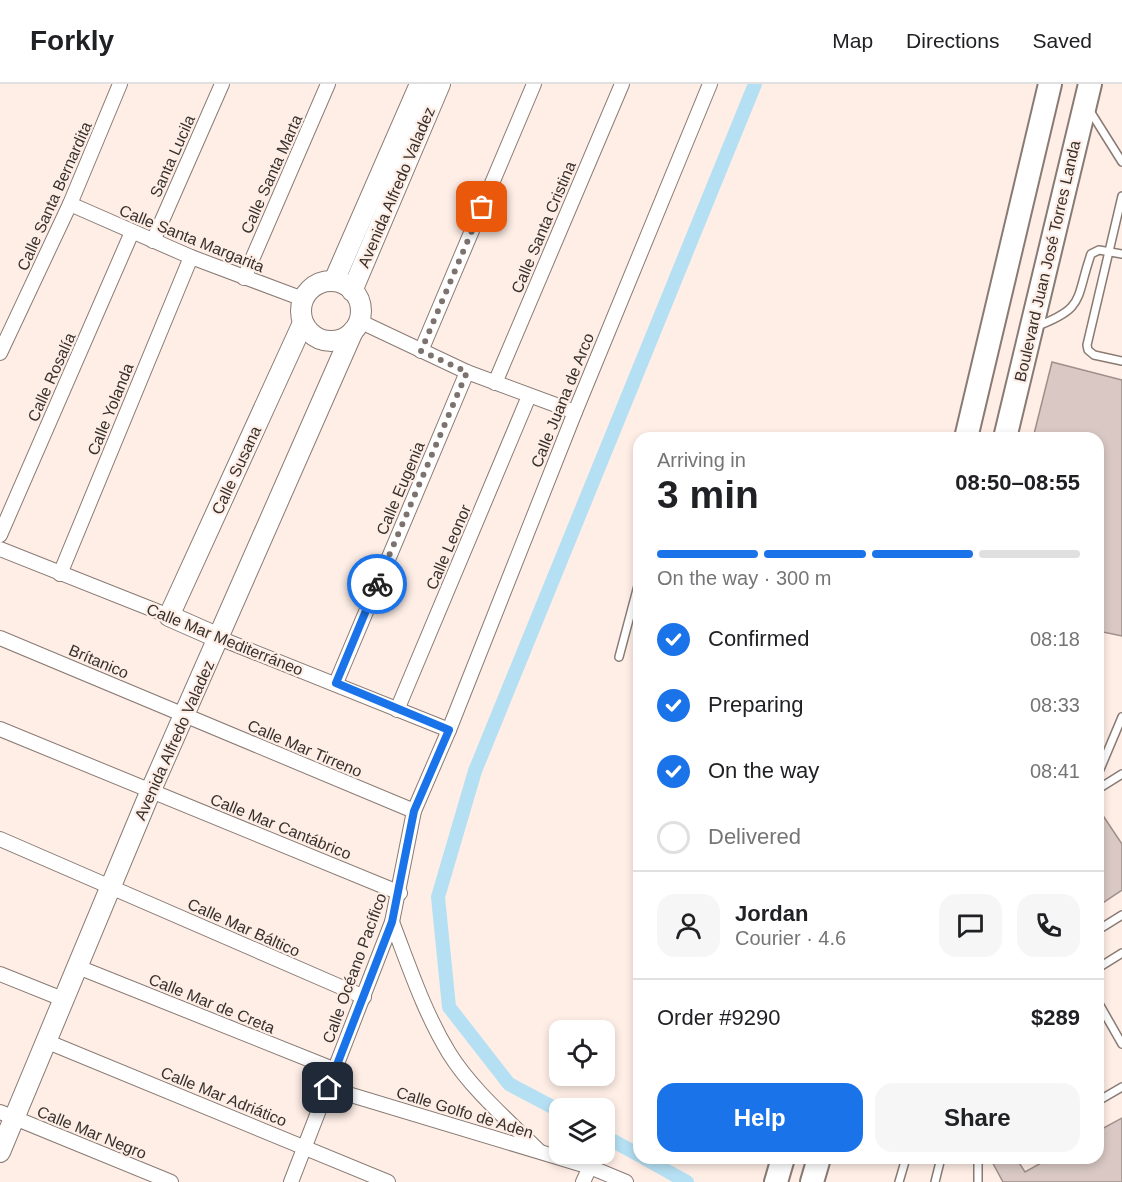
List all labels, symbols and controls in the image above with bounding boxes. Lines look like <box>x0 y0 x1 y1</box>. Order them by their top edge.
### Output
text: Forkly <box>30 25 114 56</box>
text: Map <box>832 29 873 52</box>
text: Directions <box>906 29 999 52</box>
text: Saved <box>1032 29 1092 52</box>
street label: Avenida Alfredo Valadez <box>355 104 438 270</box>
street label: Santa Lucila <box>147 112 198 200</box>
street label: Calle Santa Marta <box>238 112 305 236</box>
street label: Calle Santa Bernardita <box>14 119 95 273</box>
street label: Boulevard Juan José Torres Landa <box>1011 139 1084 383</box>
street label: Calle Santa Cristina <box>508 159 579 296</box>
pin <box>456 181 507 232</box>
icon: bag <box>465 190 498 223</box>
street label: Calle Santa Margarita <box>117 202 267 275</box>
street label: Calle Rosalía <box>24 330 79 424</box>
street label: Calle Juana de Arco <box>528 331 597 470</box>
street label: Calle Yolanda <box>84 361 137 458</box>
street label: Calle Susana <box>209 423 264 517</box>
street label: Calle Eugenia <box>373 439 428 537</box>
text: Arriving in <box>657 449 746 471</box>
text: 08:50–08:55 <box>955 470 1080 495</box>
text: 3 min <box>657 473 759 516</box>
street label: Calle Leonor <box>423 502 474 592</box>
courier <box>347 554 407 614</box>
text: On the way · 300 m <box>657 567 832 589</box>
icon: bike <box>361 568 394 601</box>
street label: Calle Mar Mediterráneo <box>144 600 306 679</box>
icon: check <box>657 623 690 656</box>
text: Confirmed <box>708 626 809 651</box>
text: 08:18 <box>1030 628 1080 650</box>
street label: Brítanico <box>66 641 131 682</box>
street label: Avenida Alfredo Valadez <box>132 658 217 823</box>
icon: check <box>657 689 690 722</box>
text: Preparing <box>708 692 803 717</box>
text: 08:33 <box>1030 694 1080 716</box>
street label: Calle Mar Tirreno <box>245 717 365 780</box>
icon: check <box>657 755 690 788</box>
text: On the way <box>708 758 819 783</box>
text: 08:41 <box>1030 760 1080 782</box>
street label: Calle Mar Cantábrico <box>208 790 354 863</box>
text: Delivered <box>708 824 801 849</box>
street label: Calle Océano Pacífico <box>319 891 390 1045</box>
button: person <box>657 894 720 957</box>
button: chat <box>939 894 1002 957</box>
button: phone <box>1017 894 1080 957</box>
street label: Calle Mar Báltico <box>185 895 303 960</box>
text: Jordan <box>735 901 808 926</box>
text: Courier · 4.6 <box>735 927 846 949</box>
street label: Calle Mar de Creta <box>146 970 277 1037</box>
text: Order #9290 <box>657 1005 781 1030</box>
text: $289 <box>1031 1005 1080 1030</box>
map controls <box>549 1020 615 1164</box>
button: locate <box>549 1020 615 1086</box>
pin <box>302 1062 353 1113</box>
street label: Calle Mar Adriático <box>158 1063 289 1130</box>
icon: home <box>311 1071 344 1104</box>
button: Help <box>657 1083 863 1152</box>
button: Share <box>875 1083 1080 1152</box>
street label: Calle Golfo de Aden <box>394 1084 535 1141</box>
button: layers <box>549 1098 615 1164</box>
street label: Calle Mar Negro <box>35 1103 149 1162</box>

